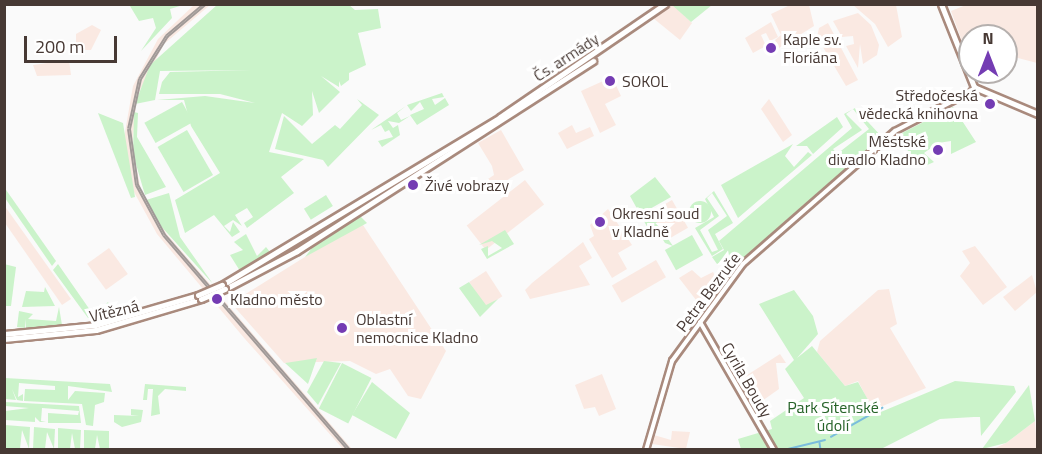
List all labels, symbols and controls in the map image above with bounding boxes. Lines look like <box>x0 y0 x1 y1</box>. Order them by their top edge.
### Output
scale bar <box>27 24 120 62</box>
north arrow <box>958 24 1018 84</box>
text: N <box>982 26 994 50</box>
street label: Čs. armády <box>530 29 602 85</box>
place label: Kaple sv. Floriána <box>783 29 842 67</box>
text: 200 m <box>35 33 84 60</box>
marker: Kaple sv. Floriána <box>764 41 778 55</box>
place label: SOKOL <box>622 71 668 91</box>
marker: SOKOL <box>603 74 617 88</box>
place label: Středočeská vědecká knihovna <box>859 85 978 123</box>
marker: Středočeská vědecká knihovna <box>983 97 997 111</box>
place label: Městské divadlo Kladno <box>828 131 926 169</box>
marker: Městské divadlo Kladno <box>931 143 945 157</box>
place label: Živé vobrazy <box>425 175 509 195</box>
marker: Živé vobrazy <box>406 178 420 192</box>
place label: Okresní soud v Kladně <box>612 203 700 241</box>
marker: Okresní soud v Kladně <box>593 215 607 229</box>
street label: Petra Bezruče <box>672 249 744 335</box>
place label: Kladno město <box>230 289 323 309</box>
marker: Kladno město <box>208 290 226 308</box>
street label: Vítězná <box>87 296 141 326</box>
place label: Oblastní nemocnice Kladno <box>356 309 478 347</box>
marker: Oblastní nemocnice Kladno <box>333 319 351 337</box>
street label: Cyrila Boudy <box>718 339 776 421</box>
park label: Park Sítenské údolí <box>787 397 879 435</box>

